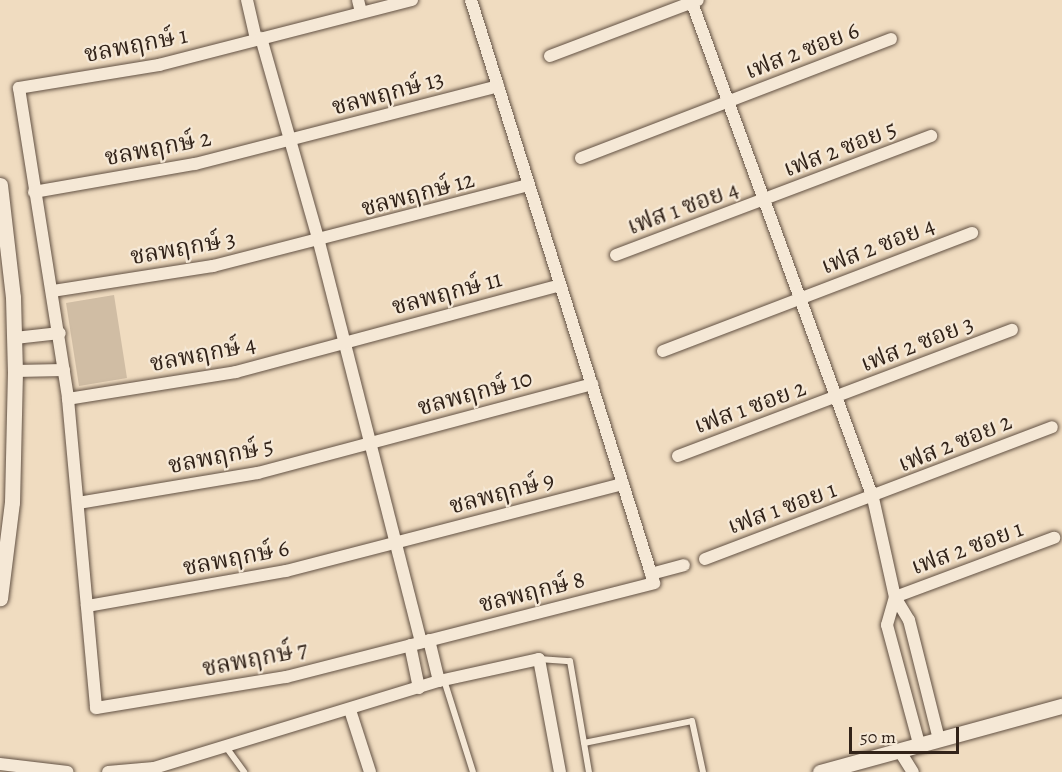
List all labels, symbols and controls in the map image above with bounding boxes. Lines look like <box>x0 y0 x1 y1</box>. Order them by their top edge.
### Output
street label: เฟส 2 ซอย 6 <box>741 16 863 86</box>
street label: ชลพฤกษ์ 1 <box>82 21 190 69</box>
street label: ชลพฤกษ์ 13 <box>329 64 447 122</box>
street label: เฟส 2 ซอย 5 <box>779 114 901 184</box>
street label: ชลพฤกษ์ 2 <box>102 124 214 172</box>
street label: ชลพฤกษ์ 12 <box>358 165 478 223</box>
street label: เฟส 1 ซอย 4 <box>623 175 743 241</box>
street label: เฟส 2 ซอย 4 <box>817 211 939 281</box>
street label: ชลพฤกษ์ 3 <box>128 225 238 271</box>
street label: ชลพฤกษ์ 11 <box>389 265 505 321</box>
street label: เฟส 2 ซอย 3 <box>856 309 978 379</box>
street label: ชลพฤกษ์ 4 <box>148 330 258 378</box>
street label: ชลพฤกษ์ 10 <box>415 364 535 422</box>
street label: เฟส 1 ซอย 2 <box>690 373 810 441</box>
street label: เฟส 2 ซอย 2 <box>894 407 1016 479</box>
street label: ชลพฤกษ์ 5 <box>166 432 276 480</box>
street label: ชลพฤกษ์ 9 <box>447 465 557 521</box>
street label: เฟส 1 ซอย 1 <box>724 475 840 541</box>
street label: เฟส 2 ซอย 1 <box>907 514 1027 582</box>
street label: ชลพฤกษ์ 6 <box>181 534 291 582</box>
street label: ชลพฤกษ์ 8 <box>476 565 588 619</box>
street label: ชลพฤกษ์ 7 <box>200 635 310 683</box>
scale bar <box>852 715 962 753</box>
text: 50 m <box>860 725 896 749</box>

